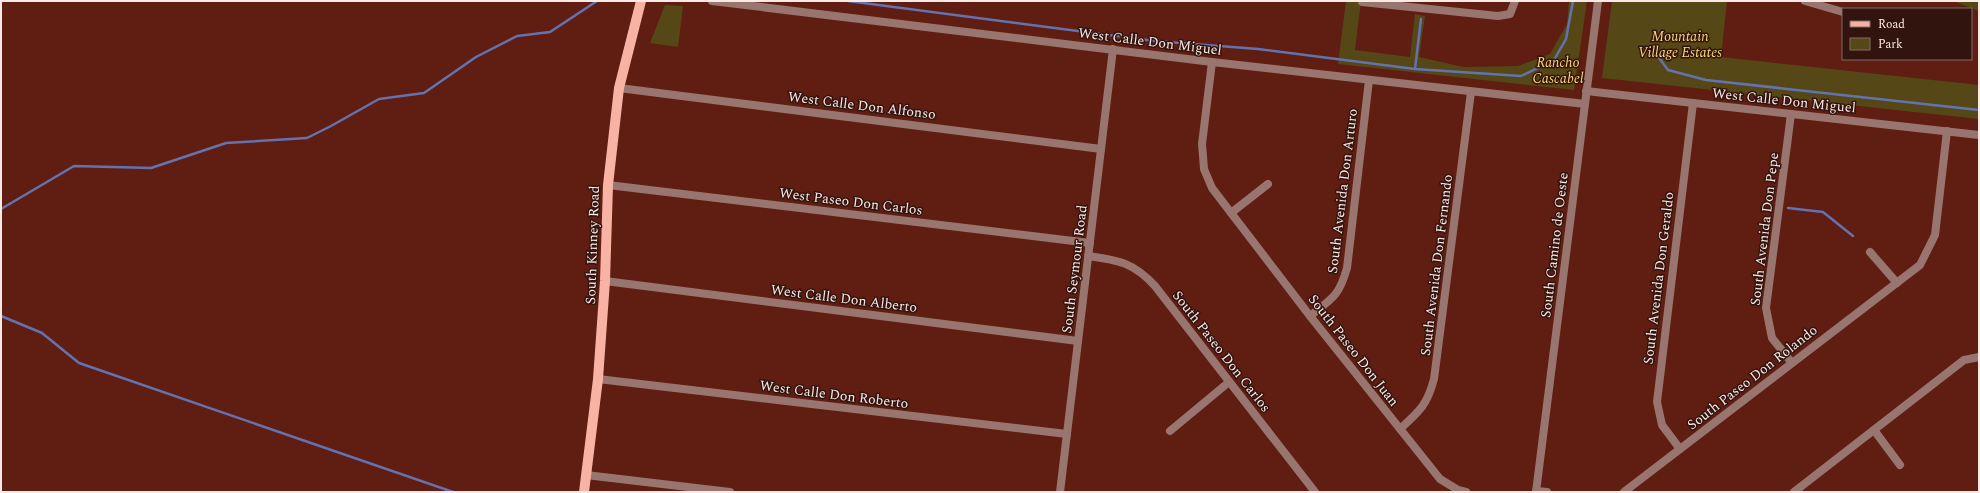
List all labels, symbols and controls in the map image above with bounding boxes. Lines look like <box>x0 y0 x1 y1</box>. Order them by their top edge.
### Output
legend <box>1842 8 1972 60</box>
text: Road <box>1878 15 1905 34</box>
street label: West Calle Don Miguel <box>1077 22 1223 61</box>
park label: Mountain Village Estates <box>1638 26 1722 63</box>
text: Park <box>1878 35 1903 54</box>
park label: Rancho Cascabel <box>1532 52 1584 89</box>
street label: West Calle Don Miguel <box>1711 83 1857 118</box>
street label: West Calle Don Alfonso <box>787 86 937 125</box>
street label: South Avenida Don Arturo <box>1322 107 1363 275</box>
street label: South Avenida Don Pepe <box>1745 151 1784 307</box>
street label: South Camino de Oeste <box>1535 171 1574 319</box>
street label: South Avenida Don Fernando <box>1415 173 1458 357</box>
street label: West Paseo Don Carlos <box>778 182 924 221</box>
street label: South Kinney Road <box>580 185 605 305</box>
street label: South Avenida Don Geraldo <box>1638 191 1679 365</box>
street label: South Seymour Road <box>1056 204 1093 334</box>
street label: West Calle Don Alberto <box>770 279 918 318</box>
street label: South Paseo Don Carlos <box>1167 286 1276 417</box>
street label: South Paseo Don Juan <box>1303 290 1404 411</box>
street label: South Paseo Don Rolando <box>1683 320 1822 435</box>
street label: West Calle Don Roberto <box>758 375 909 414</box>

